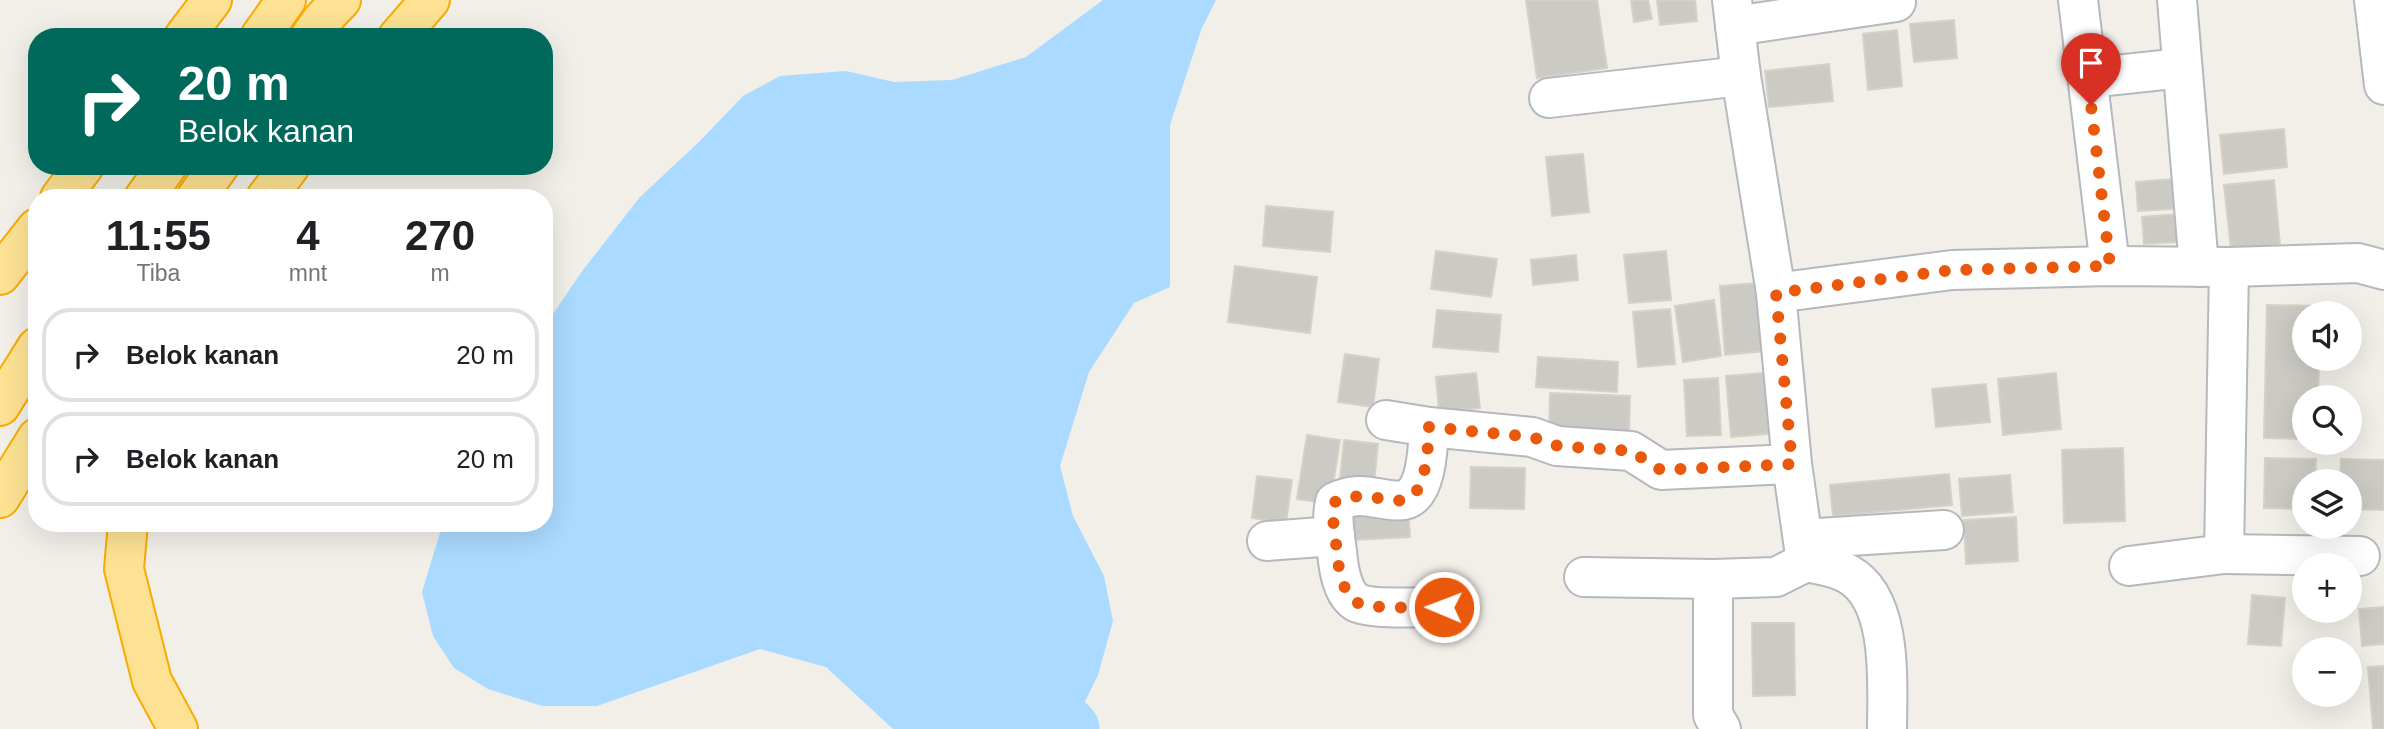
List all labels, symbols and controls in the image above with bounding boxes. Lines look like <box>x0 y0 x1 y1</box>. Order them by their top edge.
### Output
pin <box>2061 33 2121 105</box>
icon: arrive <box>2072 44 2110 82</box>
icon: right <box>63 56 154 147</box>
text: 20 m <box>178 56 290 110</box>
text: Belok kanan <box>178 113 354 149</box>
text: 11:55 <box>106 212 211 259</box>
text: 4 <box>296 212 320 259</box>
text: 270 <box>405 212 475 259</box>
text: Tiba <box>136 260 180 286</box>
text: mnt <box>289 260 327 286</box>
text: m <box>430 260 450 286</box>
map controls <box>2292 301 2362 707</box>
button: sound <box>2292 301 2362 371</box>
icon: right <box>67 336 105 374</box>
text: Belok kanan <box>126 340 279 370</box>
text: 20 m <box>456 340 514 370</box>
button: search <box>2292 385 2362 455</box>
icon: right <box>67 440 105 478</box>
text: Belok kanan <box>126 444 279 474</box>
text: 20 m <box>456 444 514 474</box>
button: layers <box>2292 469 2362 539</box>
button: + <box>2292 553 2362 623</box>
position arrow <box>1407 570 1481 644</box>
button: − <box>2292 637 2362 707</box>

